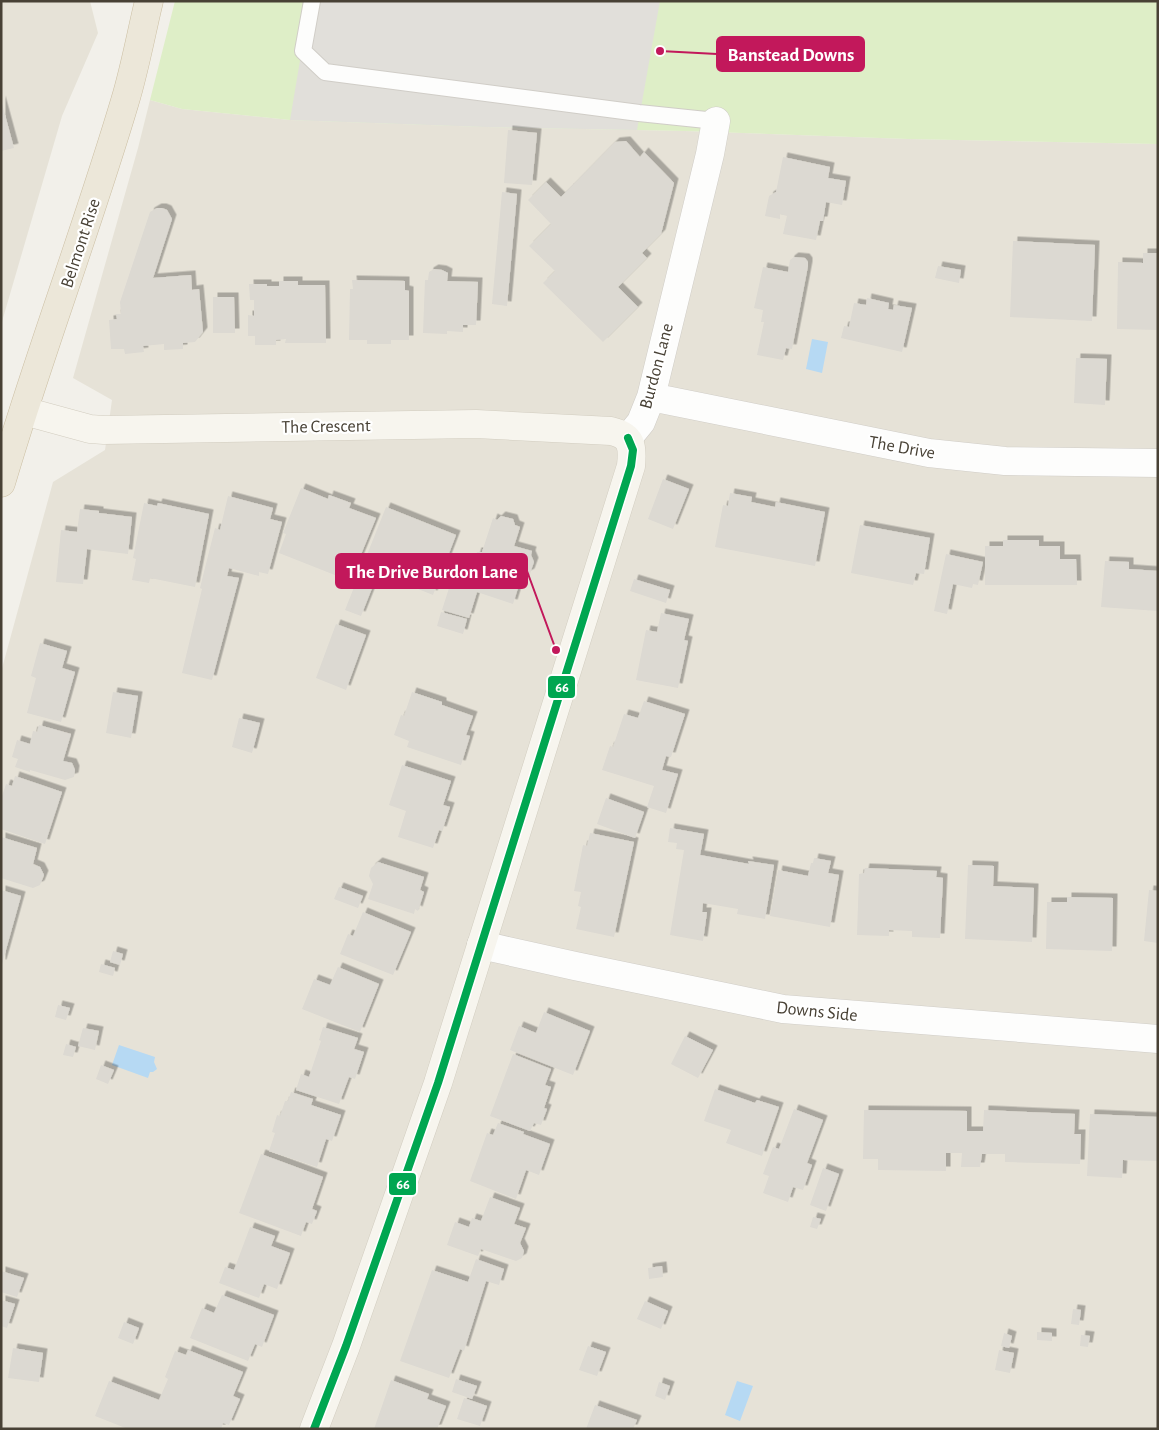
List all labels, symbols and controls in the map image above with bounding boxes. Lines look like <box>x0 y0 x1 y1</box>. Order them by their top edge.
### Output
callout: Banstead Downs <box>717 37 864 71</box>
text: Banstead Downs <box>728 46 854 65</box>
street label: Belmont Rise <box>58 196 104 290</box>
street label: Burdon Lane <box>637 321 677 411</box>
street label: The Crescent <box>281 417 371 437</box>
street label: The Drive <box>867 433 936 463</box>
callout: The Drive Burdon Lane <box>336 554 527 588</box>
text: The Drive Burdon Lane <box>346 563 518 582</box>
line badge: 66 <box>547 675 576 699</box>
text: 66 <box>555 681 569 695</box>
street label: Downs Side <box>775 999 858 1025</box>
line badge: 66 <box>388 1172 417 1196</box>
text: 66 <box>396 1178 410 1192</box>

